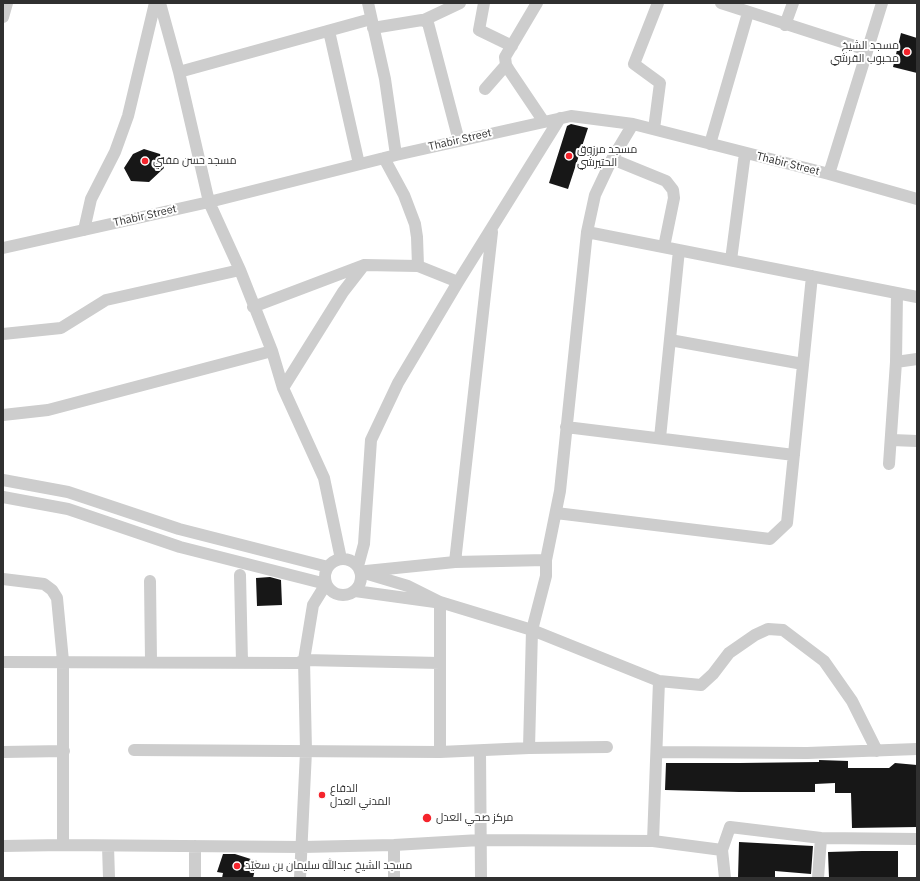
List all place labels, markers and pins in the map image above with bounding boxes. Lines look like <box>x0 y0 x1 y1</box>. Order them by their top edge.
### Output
place label: مسجد الشيخ محبوب القرشي <box>830 39 899 65</box>
marker: مسجد الشيخ محبوب القرشي <box>902 47 912 57</box>
place label: مسجد مرزوق الحتيرشي <box>577 143 637 169</box>
marker: مسجد مرزوق الحتيرشي <box>564 151 574 161</box>
place label: مسجد حسن مفتي <box>153 154 237 168</box>
marker: مسجد حسن مفتي <box>140 156 150 166</box>
place label: الدفاع المدني العدل <box>330 782 391 808</box>
marker: الدفاع المدني العدل <box>317 790 327 800</box>
place label: مركز صحي العدل <box>436 811 513 825</box>
marker: مركز صحي العدل <box>421 812 433 824</box>
place label: مسجد الشيخ عبدالله سليمان بن سعيّد <box>245 859 412 873</box>
marker: مسجد الشيخ عبدالله سليمان بن سعيّد <box>232 861 242 871</box>

